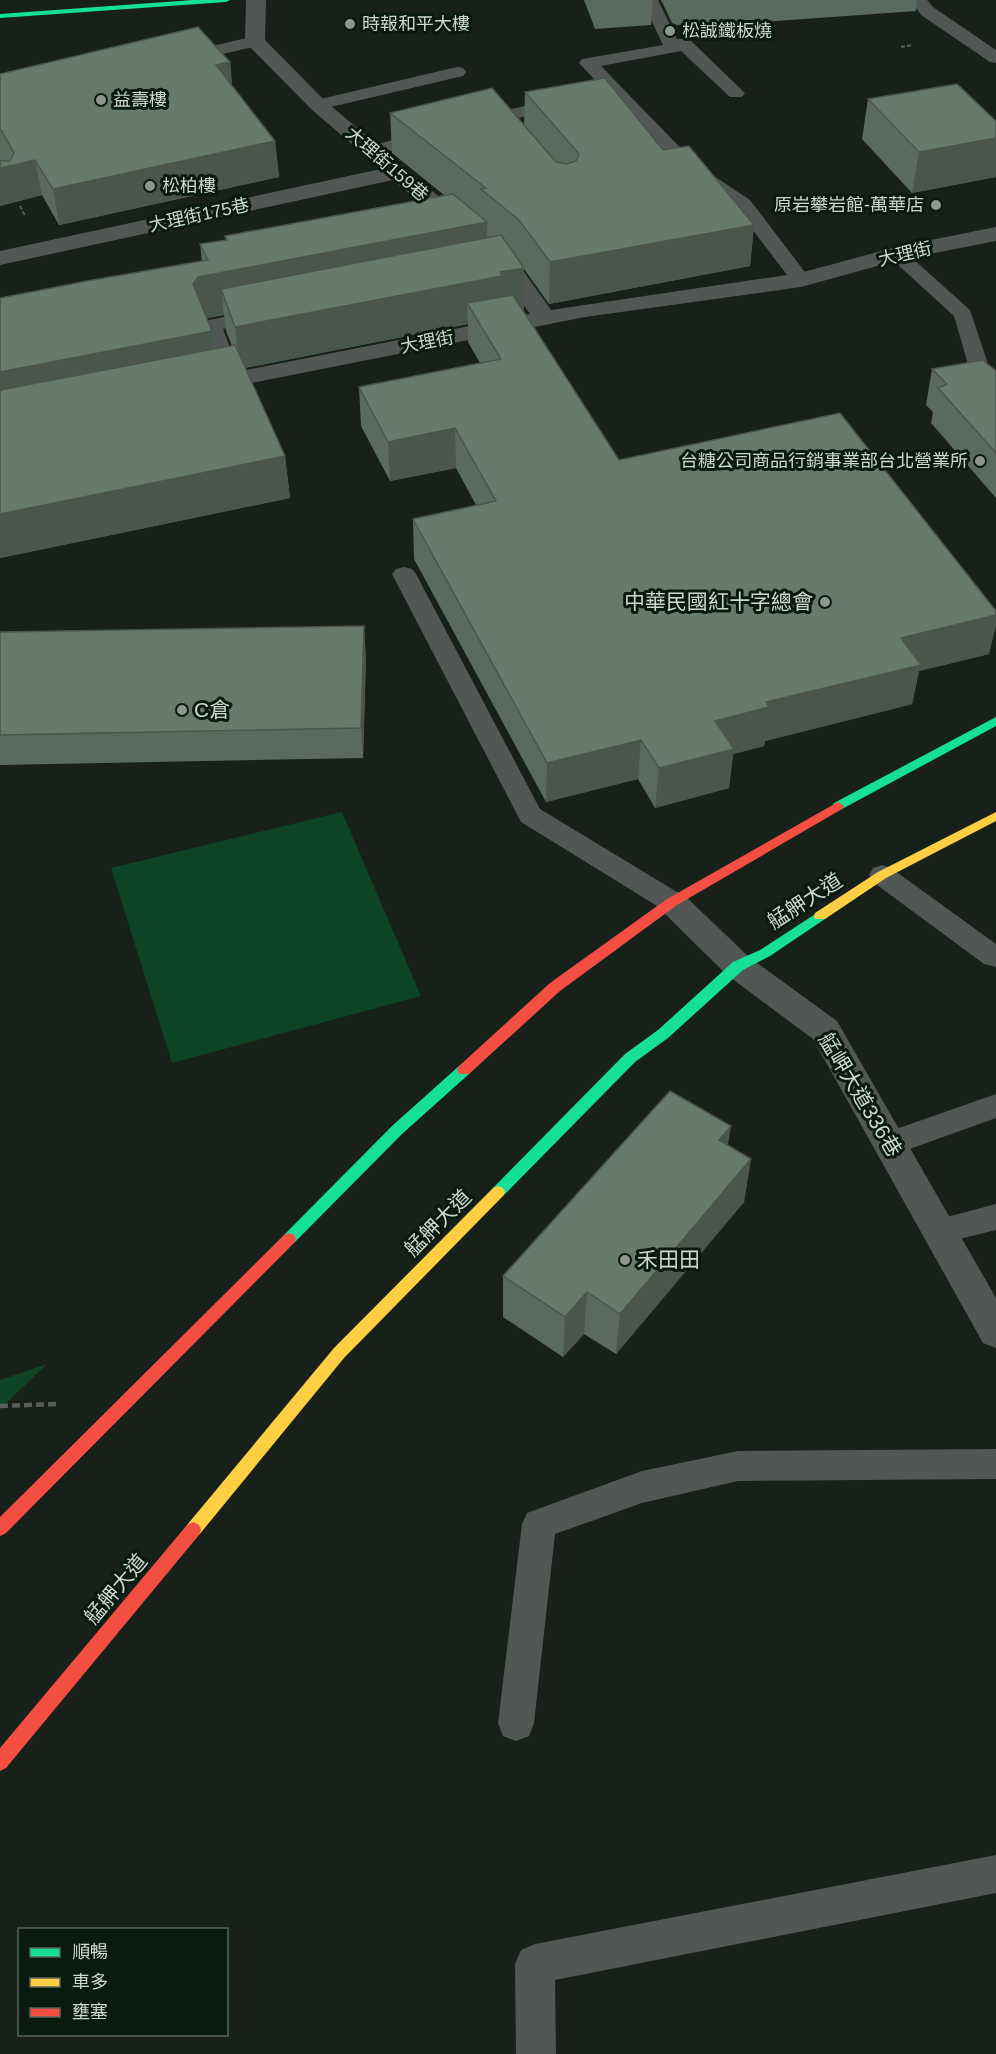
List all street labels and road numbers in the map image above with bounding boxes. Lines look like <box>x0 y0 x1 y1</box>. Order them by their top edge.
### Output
street label: 大理街159巷 <box>342 123 432 205</box>
street label: 大理街175巷 <box>147 195 251 235</box>
street label: 大理街 <box>876 238 934 270</box>
street label: 大理街 <box>399 327 455 357</box>
street label: 艋舺大道 <box>763 868 846 933</box>
street label: 艋岬大道336巷 <box>815 1029 906 1161</box>
street label: 艋舺大道 <box>400 1185 475 1260</box>
street label: 艋舺大道 <box>80 1549 151 1628</box>

